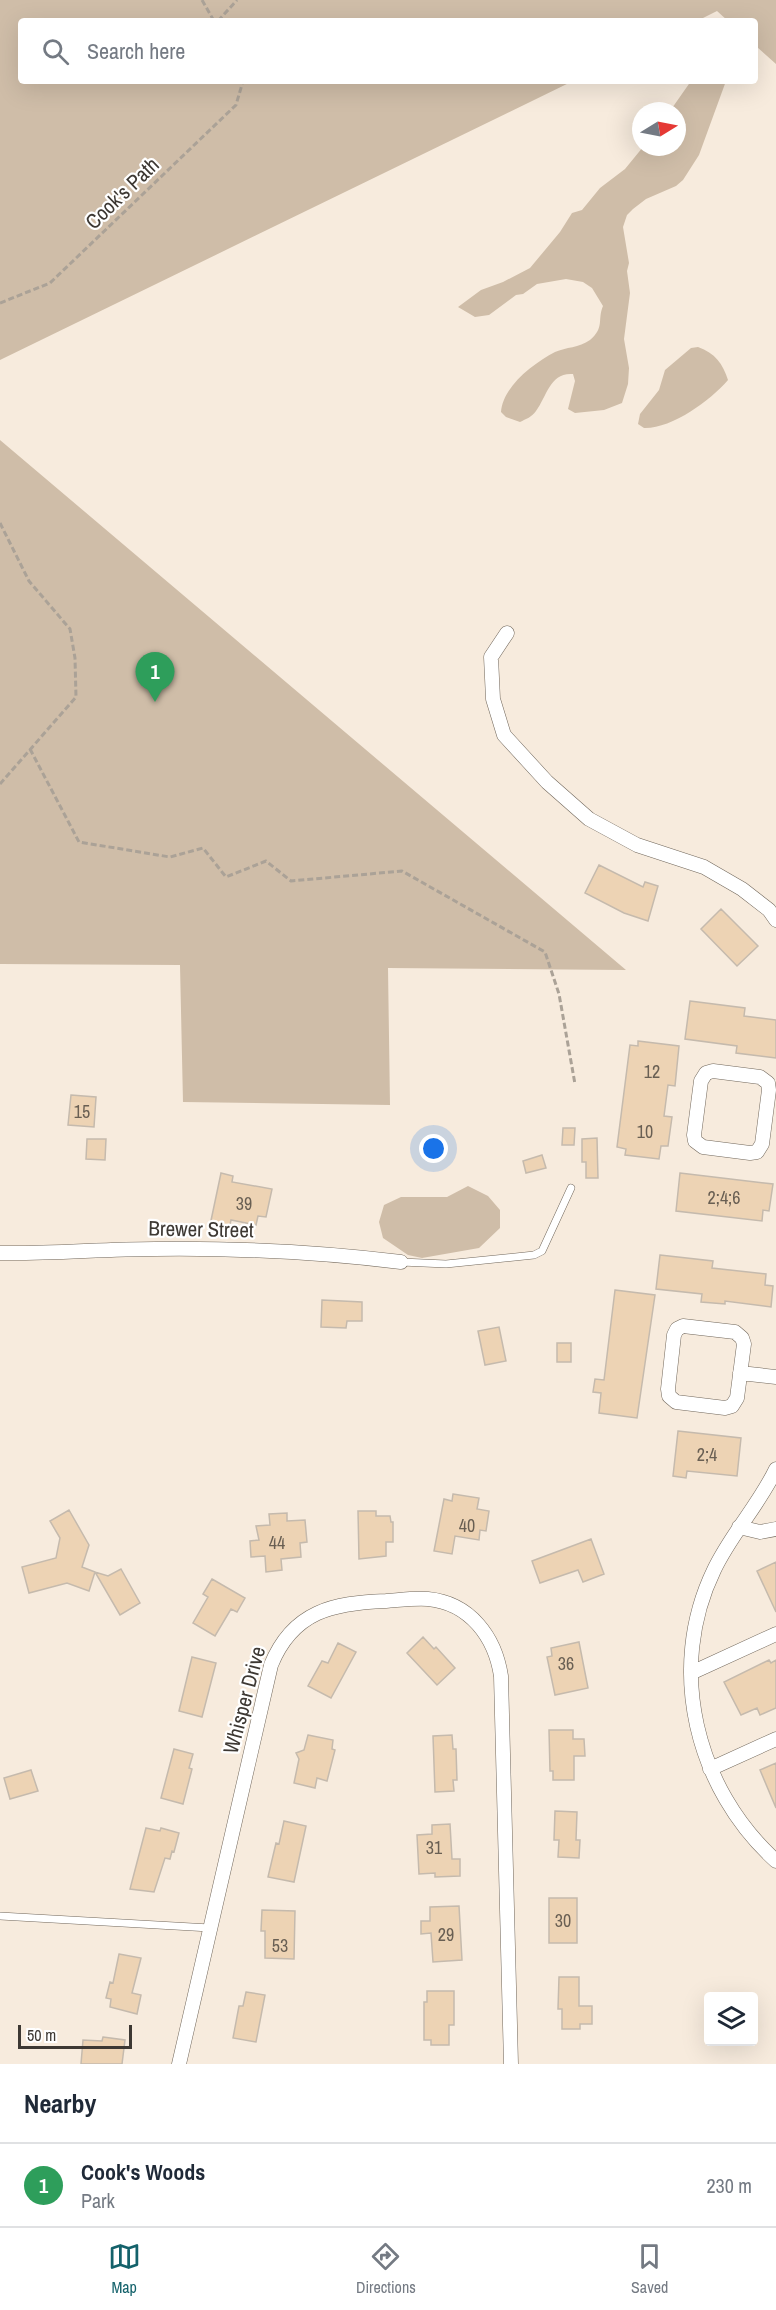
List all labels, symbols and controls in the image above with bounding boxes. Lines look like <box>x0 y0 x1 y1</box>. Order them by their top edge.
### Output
search box <box>18 18 758 84</box>
icon: search <box>39 35 72 68</box>
text: Search here <box>87 36 185 66</box>
north arrow <box>632 102 686 156</box>
street label: Cook's Path <box>79 151 165 235</box>
pin: 1 <box>136 652 174 702</box>
house number: 12 <box>644 1059 660 1084</box>
house number: 15 <box>74 1099 90 1124</box>
house number: 10 <box>637 1119 653 1144</box>
your location <box>419 1134 448 1163</box>
house number: 2;4;6 <box>708 1185 740 1210</box>
house number: 39 <box>236 1191 252 1216</box>
street label: Brewer Street <box>148 1214 254 1244</box>
house number: 2;4 <box>697 1442 717 1467</box>
house number: 40 <box>459 1513 475 1538</box>
house number: 44 <box>269 1530 285 1555</box>
street label: Whisper Drive <box>216 1643 272 1757</box>
house number: 36 <box>558 1651 574 1676</box>
house number: 31 <box>426 1835 443 1860</box>
house number: 30 <box>555 1908 571 1933</box>
house number: 29 <box>438 1922 454 1947</box>
house number: 53 <box>272 1933 288 1958</box>
map controls <box>704 1992 758 2046</box>
button: layers <box>704 1992 758 2046</box>
scale bar <box>18 2022 132 2050</box>
text: 50 m <box>27 2024 56 2046</box>
text: Nearby <box>24 2086 96 2121</box>
text: Cook's Woods <box>81 2157 205 2187</box>
text: 1 <box>39 2172 48 2199</box>
text: 230 m <box>706 2172 752 2199</box>
text: Park <box>81 2187 115 2214</box>
tab: Map <box>108 2240 141 2298</box>
tab: Directions <box>356 2240 416 2298</box>
tab: Saved <box>631 2240 668 2298</box>

